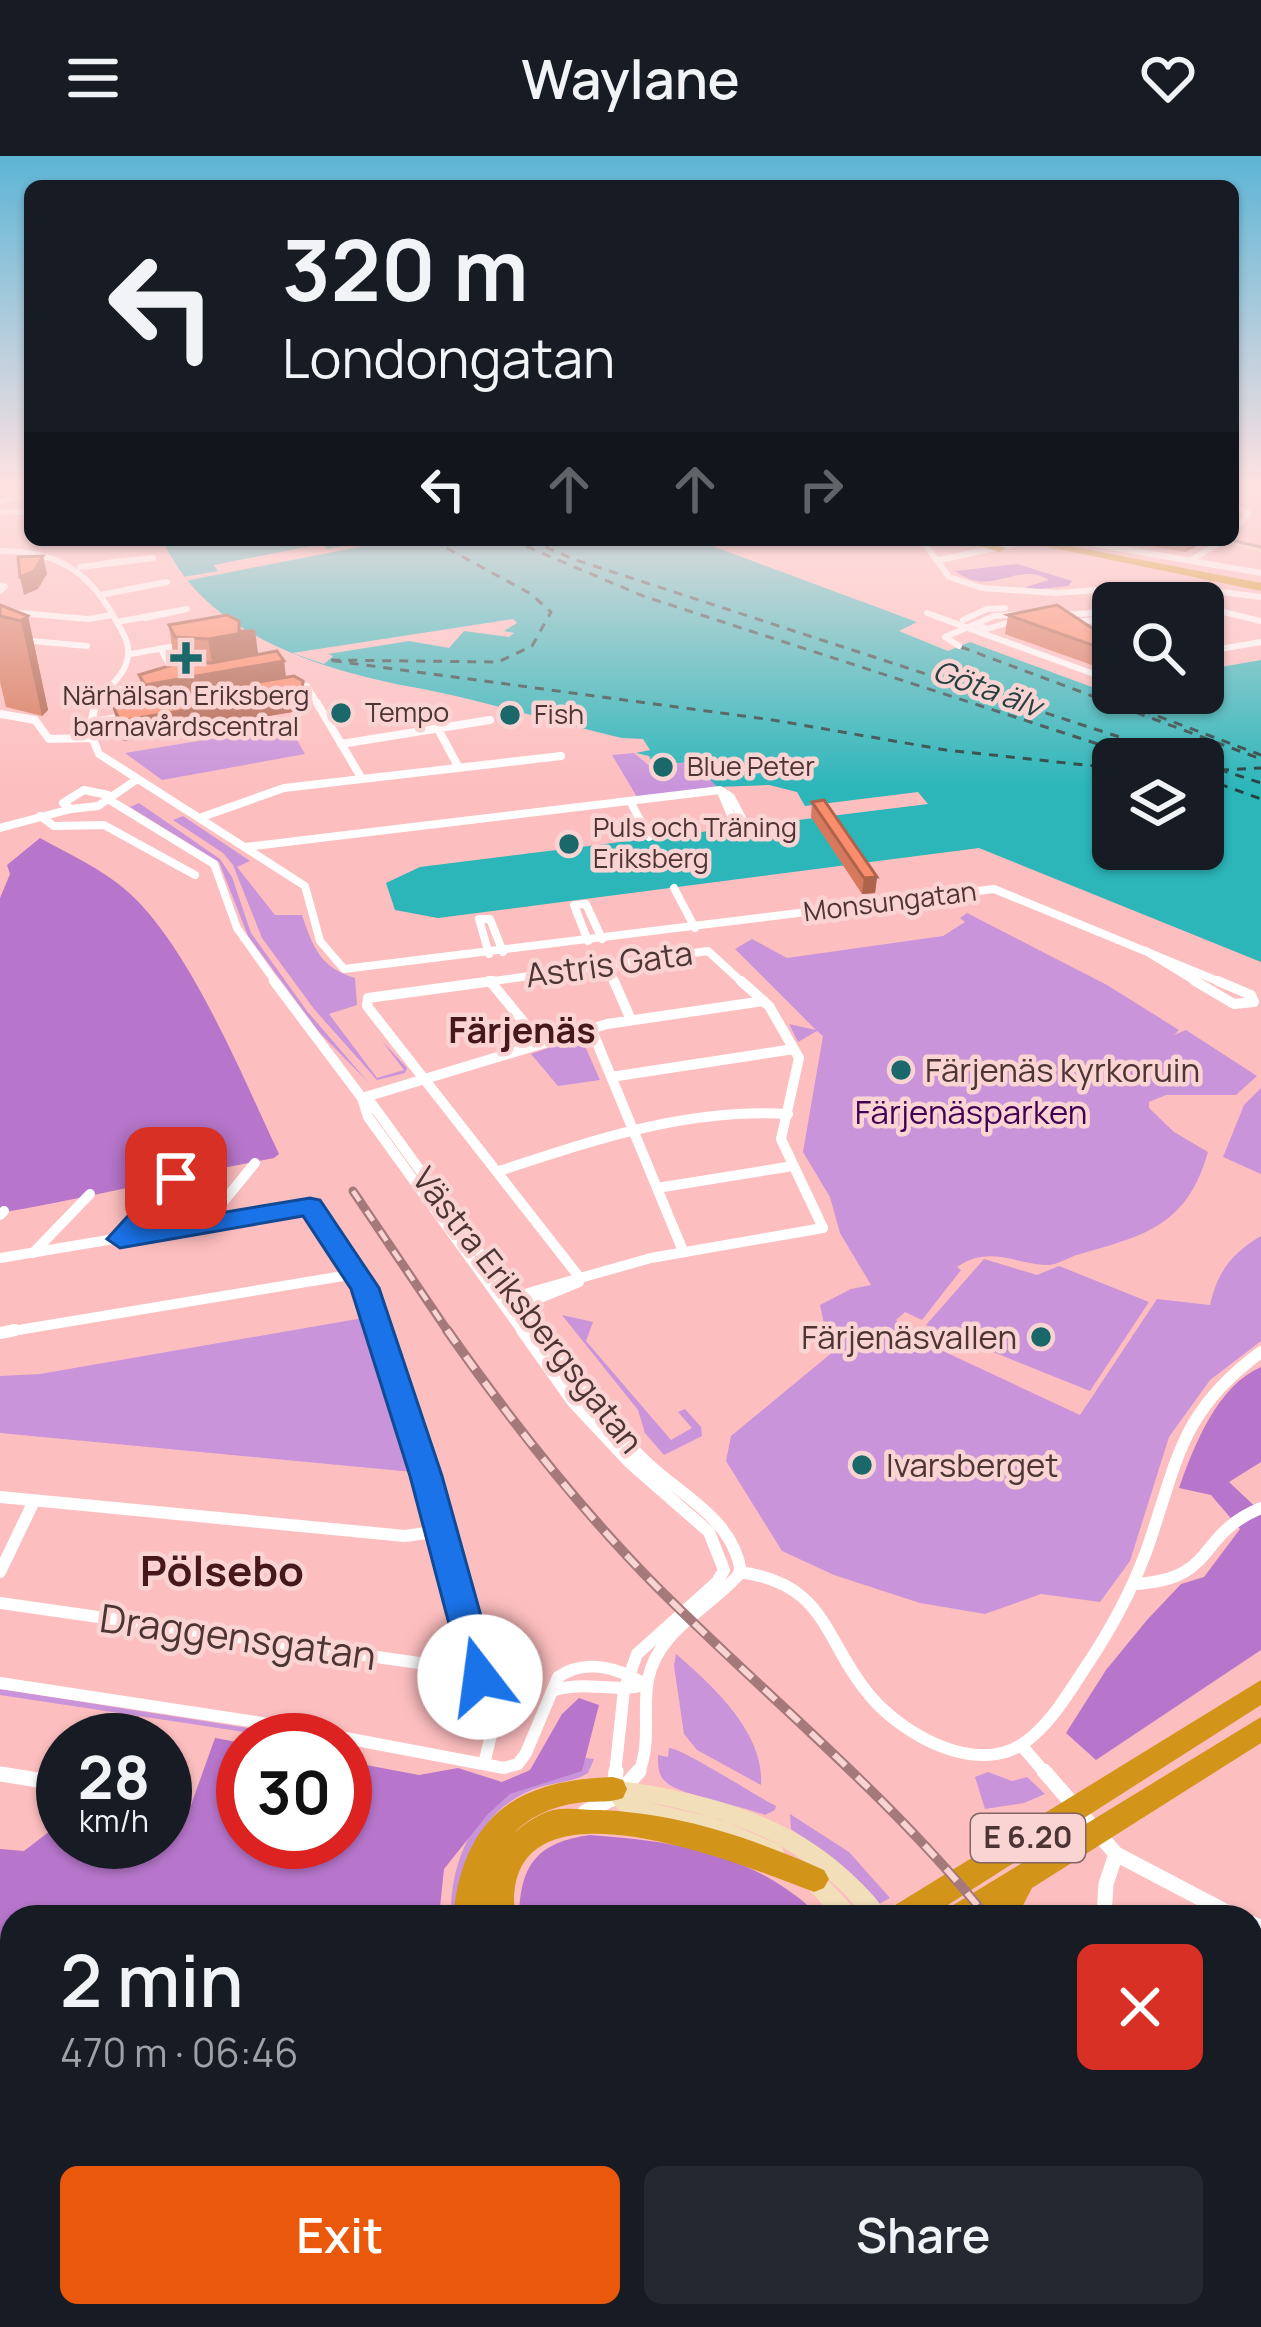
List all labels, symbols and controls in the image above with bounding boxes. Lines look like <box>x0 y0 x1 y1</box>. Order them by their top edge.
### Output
text: Waylane <box>521 41 740 115</box>
icon: menu <box>60 45 126 111</box>
icon: heart <box>1135 45 1201 111</box>
text: 320 m <box>282 211 528 326</box>
icon: left <box>84 228 240 384</box>
text: Londongatan <box>282 320 615 394</box>
icon: left <box>410 456 476 522</box>
icon: ahead <box>536 456 602 522</box>
icon: ahead <box>662 456 728 522</box>
icon: right <box>788 456 854 522</box>
map controls <box>1092 582 1224 870</box>
button: search <box>1092 582 1224 714</box>
marker: Närhälsan Eriksberg barnavårdscentral <box>170 642 202 674</box>
water label: Göta älv <box>928 649 1051 727</box>
place label: Närhälsan Eriksberg barnavårdscentral <box>63 676 309 744</box>
place label: Tempo <box>365 693 449 730</box>
place label: Fish <box>534 695 584 732</box>
marker: Tempo <box>328 700 354 726</box>
marker: Fish <box>497 702 523 728</box>
button: layers <box>1092 738 1224 870</box>
place label: Blue Peter <box>687 747 815 784</box>
marker: Blue Peter <box>650 754 676 780</box>
place label: Puls och Träning Eriksberg <box>593 808 797 876</box>
marker: Puls och Träning Eriksberg <box>556 831 582 857</box>
street label: Monsungatan <box>801 872 978 929</box>
street label: Astris Gata <box>523 930 695 997</box>
district label: Färjenäs <box>448 1005 596 1054</box>
place label: Färjenäs kyrkoruin <box>925 1047 1200 1092</box>
marker: Färjenäs kyrkoruin <box>888 1057 914 1083</box>
park label: Färjenäsparken <box>855 1089 1087 1134</box>
pin <box>125 1127 227 1229</box>
icon: arrive <box>143 1145 209 1211</box>
street label: Västra Eriksbergsgatan <box>403 1157 654 1462</box>
place label: Färjenäsvallen <box>801 1314 1017 1359</box>
marker: Färjenäsvallen <box>1028 1324 1054 1350</box>
place label: Ivarsberget <box>886 1442 1058 1487</box>
marker: Ivarsberget <box>849 1452 875 1478</box>
district label: Pölsebo <box>140 1541 304 1599</box>
street label: Draggensgatan <box>97 1590 380 1682</box>
position arrow <box>417 1614 543 1740</box>
speed limit sign: 30 <box>216 1713 372 1869</box>
text: 28 <box>78 1735 150 1817</box>
text: km/h <box>79 1800 149 1841</box>
road number: E 6.20 <box>971 1814 1085 1862</box>
text: 2 min <box>60 1930 244 2029</box>
button: close <box>1077 1944 1203 2070</box>
text: 470 m · 06:46 <box>60 2025 299 2079</box>
button: Exit <box>60 2166 620 2304</box>
button: Share <box>644 2166 1203 2304</box>

